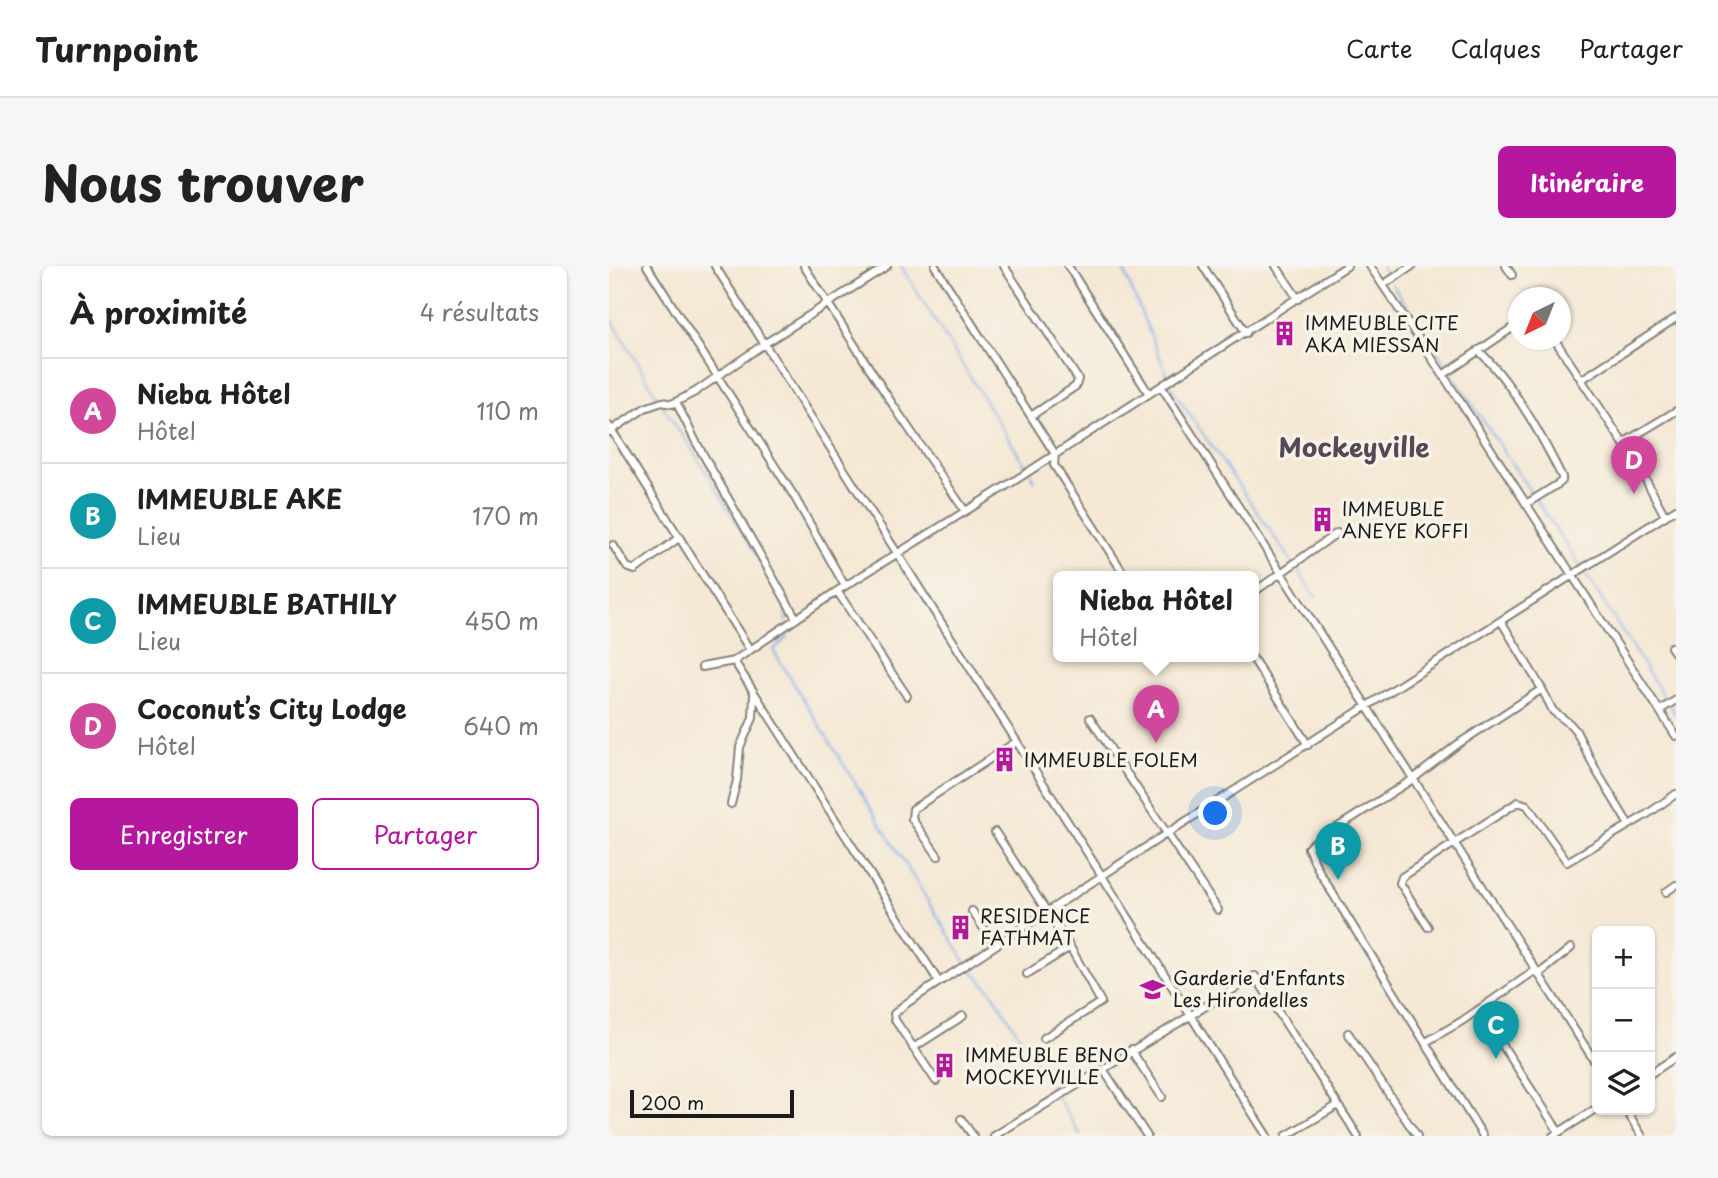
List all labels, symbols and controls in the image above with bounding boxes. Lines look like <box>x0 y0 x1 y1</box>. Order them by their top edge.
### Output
text: Turnpoint <box>35 23 199 73</box>
text: Carte <box>1346 30 1412 66</box>
text: Calques <box>1450 30 1541 66</box>
text: Partager <box>1579 30 1683 66</box>
text: Nous trouver <box>42 145 364 219</box>
button: Itinéraire <box>1498 146 1676 218</box>
north arrow <box>1508 287 1571 350</box>
text: À proximité <box>70 289 247 334</box>
text: 4 résultats <box>420 294 539 329</box>
place label: IMMEUBLE CITE AKA MIESSAN <box>1305 308 1459 358</box>
building icon: IMMEUBLE CITE AKA MIESSAN <box>1271 320 1299 348</box>
text: Nieba Hôtel <box>137 374 290 413</box>
text: A <box>84 393 102 428</box>
text: 110 m <box>477 393 539 428</box>
text: Hôtel <box>137 413 196 448</box>
district label: Mockeyville <box>1278 427 1430 466</box>
pin: D <box>1611 436 1657 494</box>
text: IMMEUBLE AKE <box>137 479 343 518</box>
place label: IMMEUBLE ANEYE KOFFI <box>1342 494 1468 544</box>
text: B <box>85 498 101 533</box>
text: 170 m <box>472 498 539 533</box>
building icon: IMMEUBLE ANEYE KOFFI <box>1308 506 1336 534</box>
text: Lieu <box>137 518 181 553</box>
popup <box>1053 571 1259 662</box>
text: Nieba Hôtel <box>1079 580 1233 619</box>
text: IMMEUBLE BATHILY <box>137 584 396 623</box>
text: C <box>84 603 102 638</box>
text: 450 m <box>465 603 539 638</box>
text: Hôtel <box>1079 619 1138 654</box>
text: Lieu <box>137 623 181 658</box>
pin: A <box>1133 685 1179 743</box>
text: Coconut’s City Lodge <box>137 689 407 728</box>
text: D <box>84 708 102 743</box>
text: 640 m <box>463 708 539 743</box>
text: Hôtel <box>137 728 196 763</box>
place label: IMMEUBLE FOLEM <box>1024 745 1198 773</box>
building icon: IMMEUBLE FOLEM <box>990 746 1018 774</box>
your location <box>1198 796 1232 830</box>
button: Enregistrer <box>70 798 298 870</box>
button: Partager <box>312 798 539 870</box>
pin: B <box>1315 822 1361 880</box>
place label: RESIDENCE FATHMAT <box>980 901 1091 951</box>
building icon: RESIDENCE FATHMAT <box>946 913 974 941</box>
map controls <box>1592 926 1655 1115</box>
button: + <box>1592 926 1655 989</box>
place label: Garderie d'Enfants Les Hirondelles <box>1173 963 1345 1013</box>
school or university icon: Garderie d'Enfants Les Hirondelles <box>1139 975 1167 1003</box>
button: − <box>1592 989 1655 1052</box>
pin: C <box>1473 1001 1519 1059</box>
place label: IMMEUBLE BENO MOCKEYVILLE <box>965 1040 1128 1090</box>
building icon: IMMEUBLE BENO MOCKEYVILLE <box>931 1052 959 1080</box>
button: layers <box>1592 1052 1655 1115</box>
scale bar <box>630 1087 795 1119</box>
text: 200 m <box>641 1088 704 1116</box>

